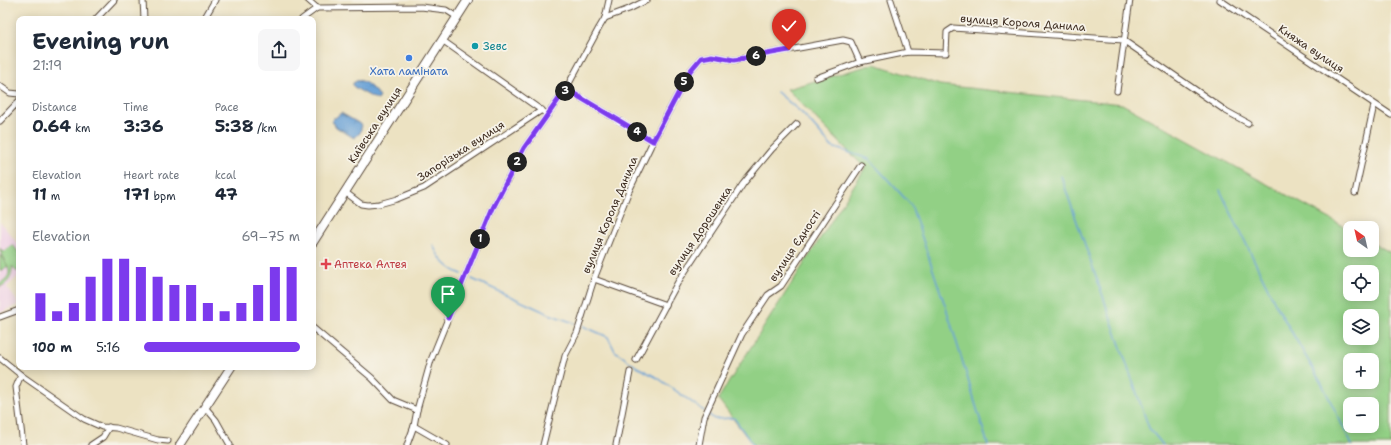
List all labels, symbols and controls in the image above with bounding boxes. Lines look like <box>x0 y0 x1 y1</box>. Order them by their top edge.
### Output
pin <box>772 9 806 50</box>
street label: вулиця Короля Данила <box>960 11 1086 35</box>
icon: check <box>778 15 800 37</box>
street label: Княжа вулиця <box>1275 21 1347 77</box>
text: Evening run <box>32 27 169 56</box>
button: share <box>258 29 300 71</box>
place label: Зевс <box>483 39 508 54</box>
marker: Зевс <box>470 41 480 51</box>
pin: 6 <box>746 46 766 66</box>
text: 6 <box>752 48 760 63</box>
marker: Хата ламіната <box>404 53 414 63</box>
text: 21:19 <box>32 57 62 74</box>
place label: Хата ламіната <box>370 64 448 79</box>
pin: 5 <box>674 72 694 92</box>
text: 5 <box>681 74 687 89</box>
pin: 3 <box>555 81 575 101</box>
text: 3 <box>561 83 569 98</box>
street label: Київська вулиця <box>345 84 405 166</box>
text: Distance <box>32 100 77 115</box>
text: Time <box>123 100 149 115</box>
text: Pace <box>215 100 239 115</box>
text: 0.64 <box>32 115 71 137</box>
text: 3:36 <box>123 115 164 137</box>
text: 5:38 <box>215 115 254 137</box>
street label: Запорізька вулиця <box>415 117 507 185</box>
text: km <box>71 121 90 136</box>
text: /km <box>254 121 277 136</box>
pin: 4 <box>627 122 647 142</box>
text: 4 <box>633 124 641 139</box>
pin: 2 <box>507 152 527 172</box>
text: 2 <box>513 154 521 169</box>
street label: вулиця Короля Данила <box>579 154 642 276</box>
text: Elevation <box>32 168 81 183</box>
text: Heart rate <box>123 168 179 183</box>
text: kcal <box>215 168 236 183</box>
text: 11 <box>32 183 47 205</box>
text: 171 <box>123 183 150 205</box>
text: 47 <box>215 183 238 205</box>
street label: вулиця Дорошенка <box>665 183 735 278</box>
text: m <box>47 189 60 204</box>
text: bpm <box>150 189 176 204</box>
street label: вулиця Єдності <box>766 208 824 284</box>
north arrow <box>1343 221 1379 257</box>
map controls <box>1343 221 1379 433</box>
text: Elevation <box>32 228 90 245</box>
text: 69–75 m <box>241 228 300 245</box>
pin: 1 <box>470 229 490 249</box>
text: 1 <box>477 231 483 246</box>
place label: Аптека Алтея <box>334 257 407 272</box>
marker: Аптека Алтея <box>321 259 331 269</box>
button: locate <box>1343 265 1379 301</box>
pin <box>431 277 465 318</box>
icon: arrive <box>437 283 459 305</box>
button: layers <box>1343 309 1379 345</box>
text: 100 m <box>32 339 72 356</box>
text: 5:16 <box>96 339 120 356</box>
button: + <box>1343 353 1379 389</box>
button: − <box>1343 397 1379 433</box>

